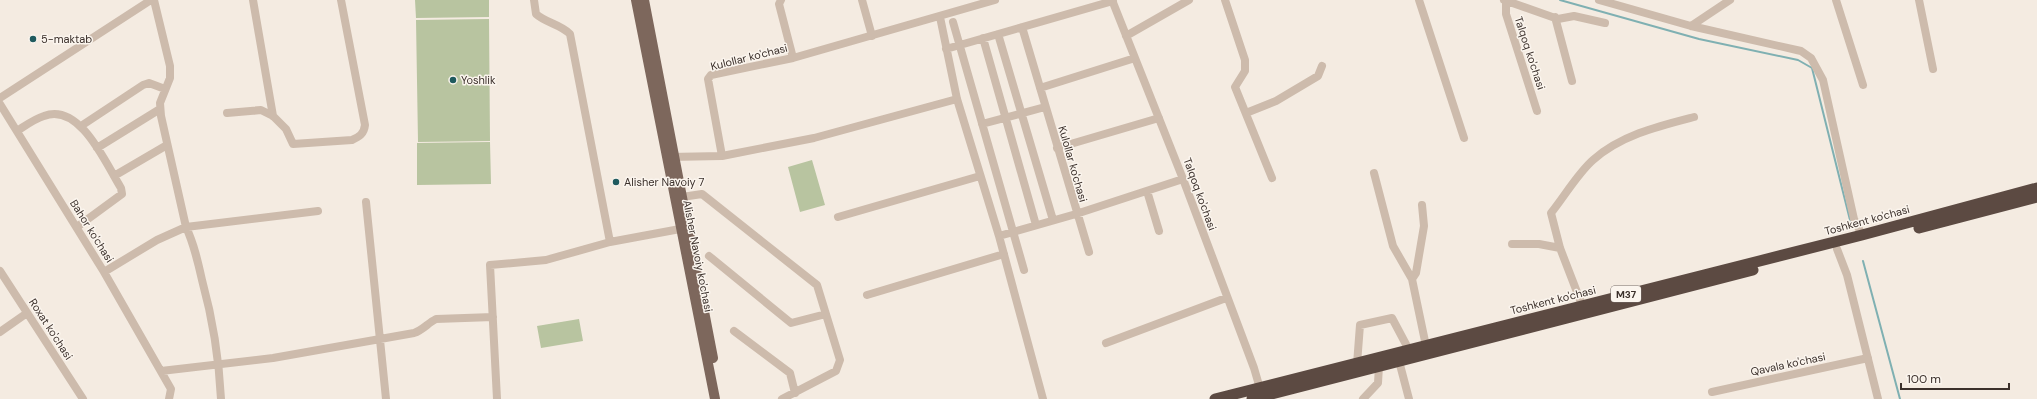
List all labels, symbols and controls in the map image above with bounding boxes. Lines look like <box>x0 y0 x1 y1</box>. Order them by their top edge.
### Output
street label: Talqoq ko'chasi <box>1512 15 1548 91</box>
place label: 5-maktab <box>41 32 92 46</box>
marker: 5-maktab <box>28 34 38 44</box>
street label: Kulollar ko'chasi <box>709 41 789 73</box>
place label: Yoshlik <box>461 73 496 87</box>
marker: Yoshlik <box>448 75 458 85</box>
street label: Kulollar ko'chasi <box>1055 124 1091 204</box>
street label: Talqoq ko'chasi <box>1180 156 1220 232</box>
place label: Alisher Navoiy 7 <box>624 175 705 189</box>
marker: Alisher Navoiy 7 <box>611 177 621 187</box>
street label: Bahor ko'chasi <box>67 197 117 265</box>
street label: Alisher Navoiy ko'chasi <box>680 199 716 313</box>
street label: Toshkent ko'chasi <box>1823 202 1911 238</box>
street label: Toshkent ko'chasi <box>1509 283 1597 317</box>
road number: M37 <box>1611 286 1641 302</box>
street label: Roxat ko'chasi <box>26 296 76 362</box>
street label: Qavala ko'chasi <box>1749 349 1827 379</box>
scale bar <box>1901 365 2009 391</box>
text: 100 m <box>1907 371 1941 387</box>

